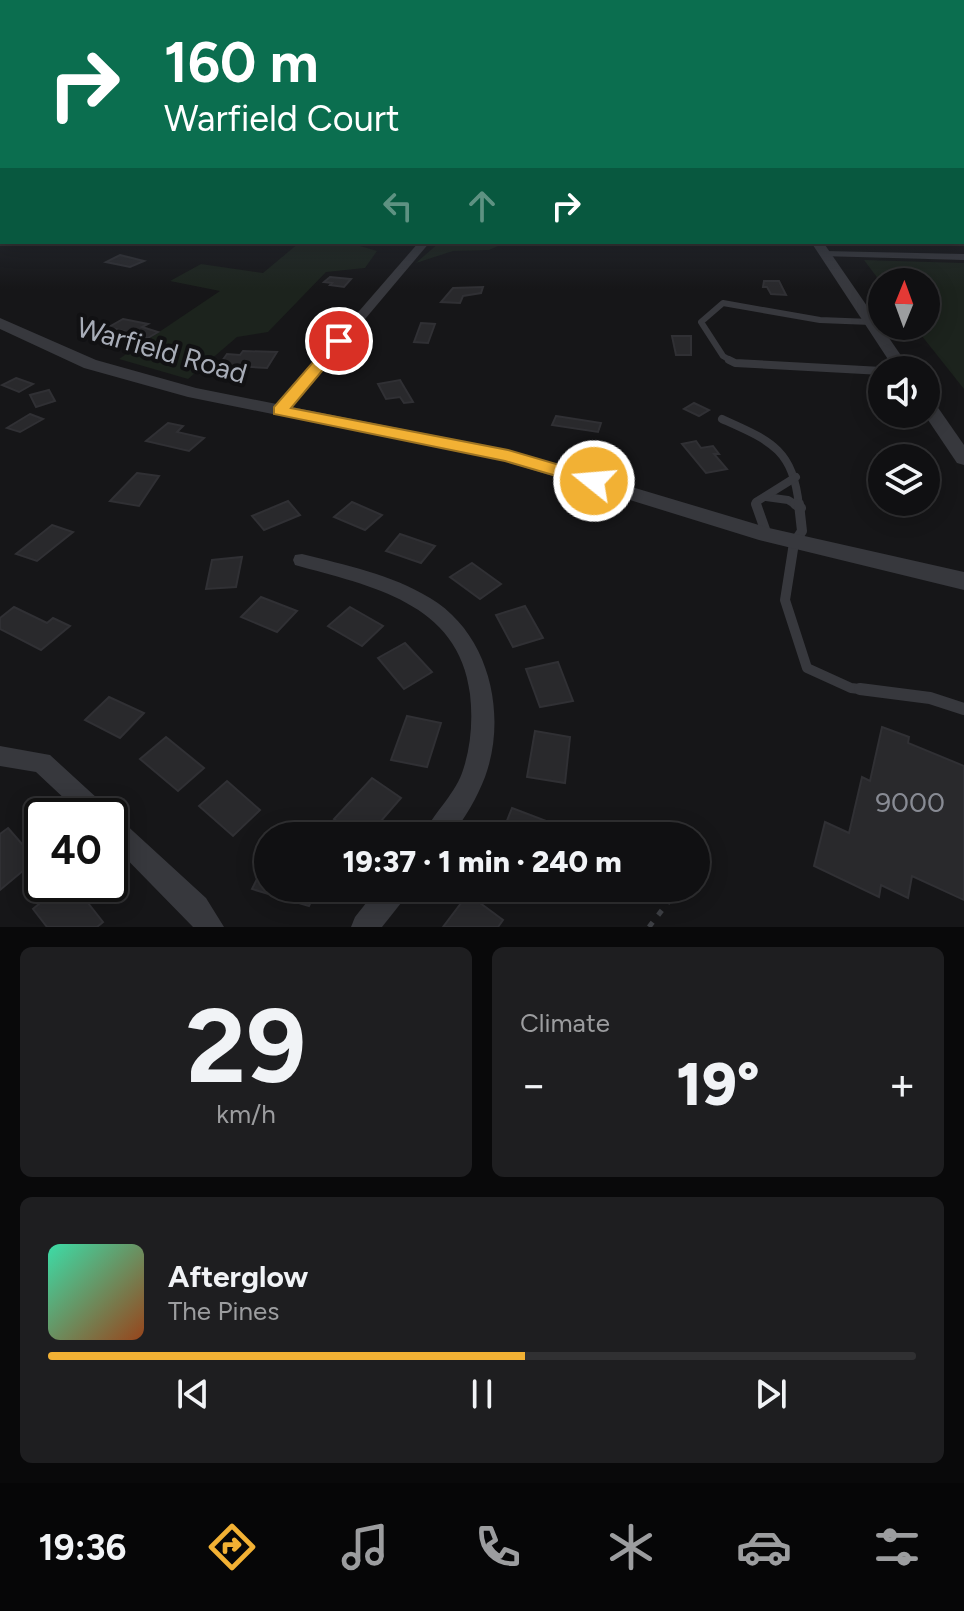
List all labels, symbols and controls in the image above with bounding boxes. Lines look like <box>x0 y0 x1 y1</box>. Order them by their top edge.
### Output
text: 160 m <box>164 29 319 96</box>
icon: right <box>32 32 136 136</box>
text: Warfield Court <box>164 97 400 140</box>
icon: left <box>376 184 420 228</box>
icon: ahead <box>460 184 504 228</box>
icon: right <box>544 184 588 228</box>
north arrow <box>868 268 940 340</box>
map controls <box>868 268 940 516</box>
pin <box>305 307 373 375</box>
street label: Warfield Road <box>73 309 251 391</box>
icon: arrive <box>317 319 361 363</box>
button: sound <box>868 356 940 428</box>
position arrow <box>552 439 636 523</box>
button: layers <box>868 444 940 516</box>
house number: 9000 <box>875 785 945 819</box>
speed limit sign: 40 <box>24 798 128 902</box>
text: 19:37 · 1 min · 240 m <box>342 843 622 880</box>
text: 29 <box>186 983 306 1108</box>
text: Climate <box>520 1007 610 1039</box>
text: 19° <box>676 1048 760 1120</box>
text: − <box>520 1058 547 1111</box>
text: + <box>889 1058 916 1111</box>
text: km/h <box>216 1098 276 1130</box>
text: Afterglow <box>168 1258 308 1295</box>
text: The Pines <box>168 1295 279 1327</box>
icon: previous <box>171 1372 215 1416</box>
icon: pause <box>460 1372 504 1416</box>
icon: next <box>749 1372 793 1416</box>
icon: directions <box>204 1519 260 1575</box>
icon: music <box>337 1519 393 1575</box>
icon: phone <box>470 1519 526 1575</box>
icon: climate <box>603 1519 659 1575</box>
icon: car <box>736 1519 792 1575</box>
icon: filters <box>869 1519 925 1575</box>
text: 19:36 <box>39 1526 126 1569</box>

